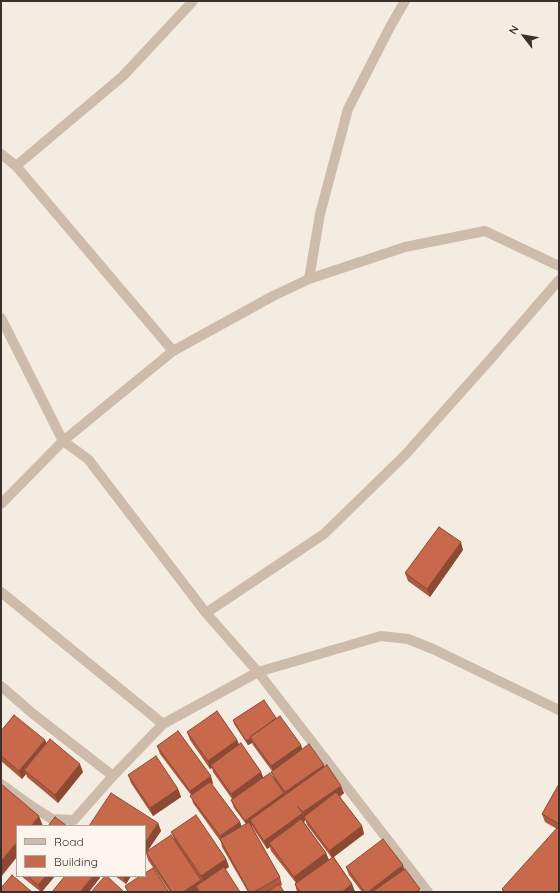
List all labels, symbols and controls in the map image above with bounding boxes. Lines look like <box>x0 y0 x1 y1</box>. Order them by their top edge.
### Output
north arrow <box>504 16 544 56</box>
text: N <box>506 23 522 37</box>
legend <box>16 825 146 877</box>
text: Road <box>54 834 84 849</box>
text: Building <box>54 854 98 869</box>

